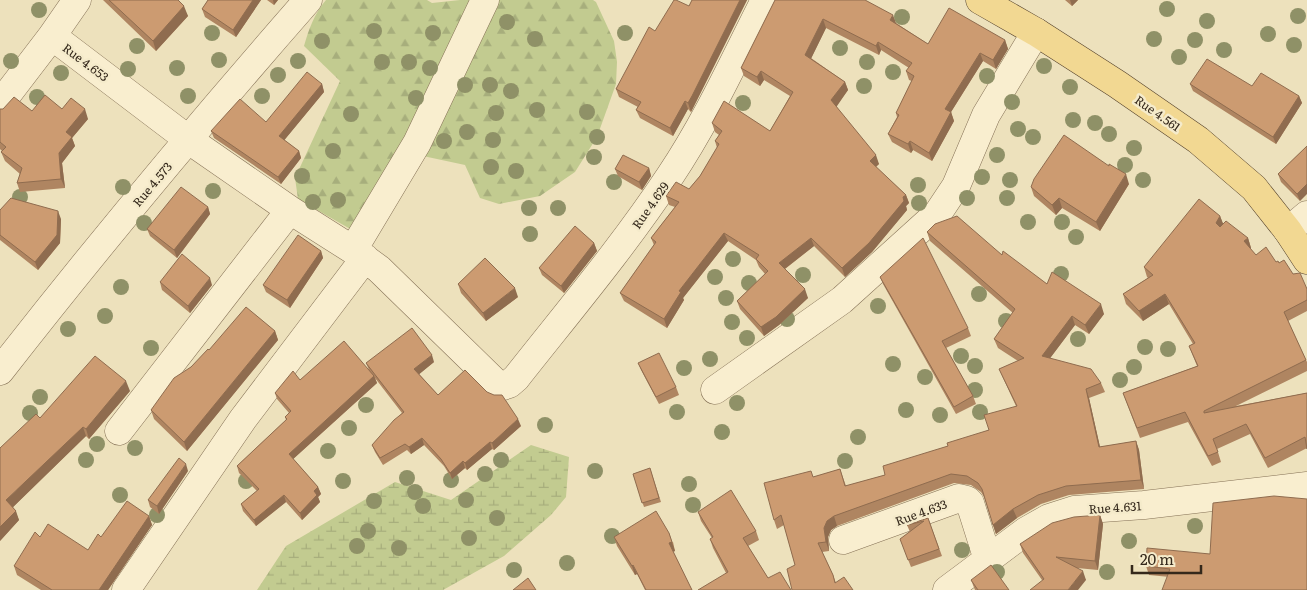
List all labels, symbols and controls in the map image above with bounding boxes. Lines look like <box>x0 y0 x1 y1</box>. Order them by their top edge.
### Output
street label: Rue 4.653 <box>59 39 113 85</box>
street label: Rue 4.561 <box>1131 91 1185 135</box>
street label: Rue 4.573 <box>128 158 176 210</box>
street label: Rue 4.629 <box>627 178 673 232</box>
street label: Rue 4.633 <box>892 494 950 530</box>
street label: Rue 4.631 <box>1088 496 1142 518</box>
scale bar <box>1132 542 1201 574</box>
text: 20 m <box>1140 547 1174 570</box>

